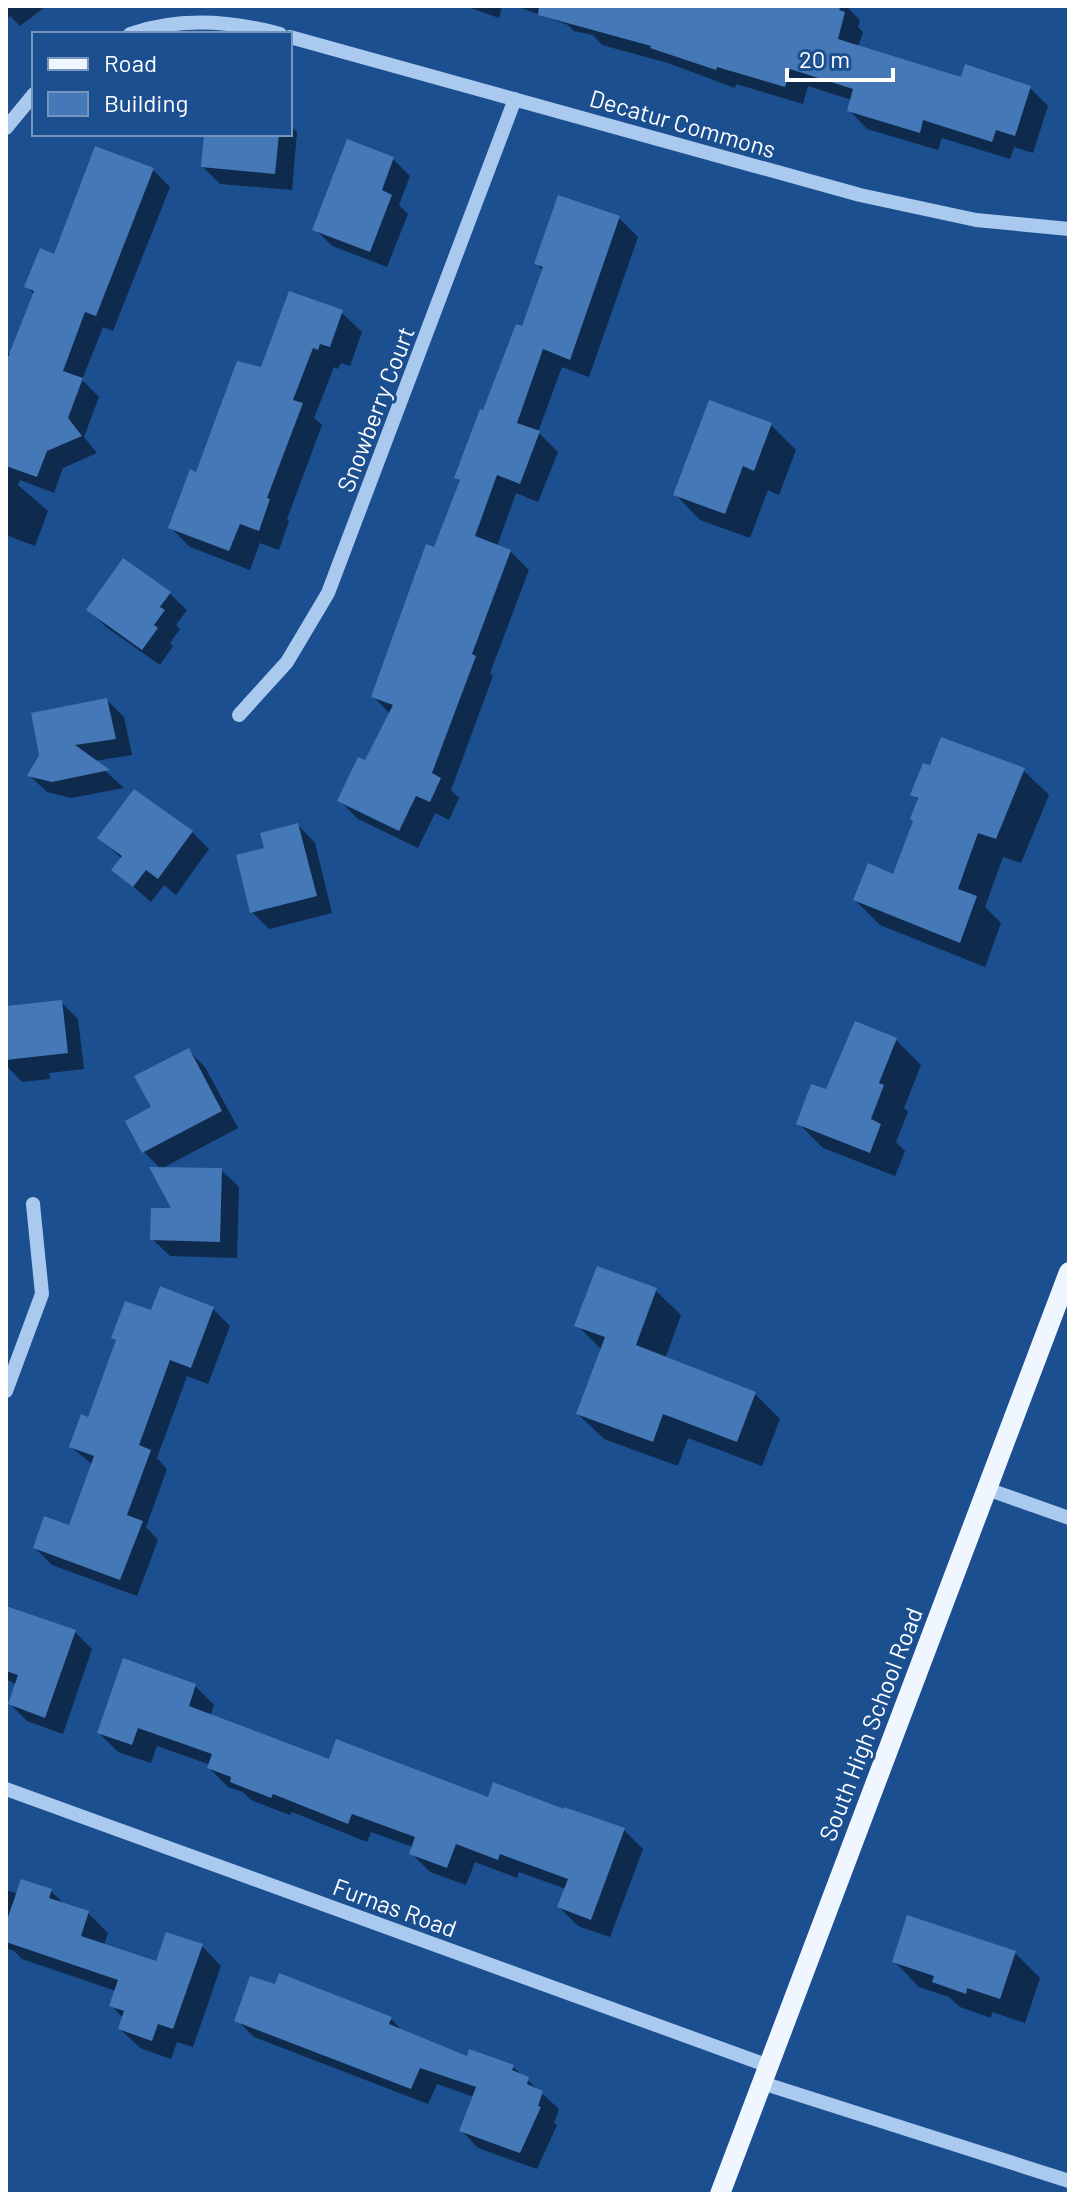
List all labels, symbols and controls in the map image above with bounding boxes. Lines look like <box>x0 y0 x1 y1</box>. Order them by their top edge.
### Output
legend <box>32 32 292 136</box>
scale bar <box>787 32 893 82</box>
text: 20 m <box>799 44 850 73</box>
text: Road <box>104 48 157 77</box>
street label: Decatur Commons <box>587 83 779 163</box>
text: Building <box>104 88 188 117</box>
street label: Snowberry Court <box>330 322 420 496</box>
street label: South High School Road <box>812 1603 928 1845</box>
street label: Furnas Road <box>329 1871 461 1943</box>

